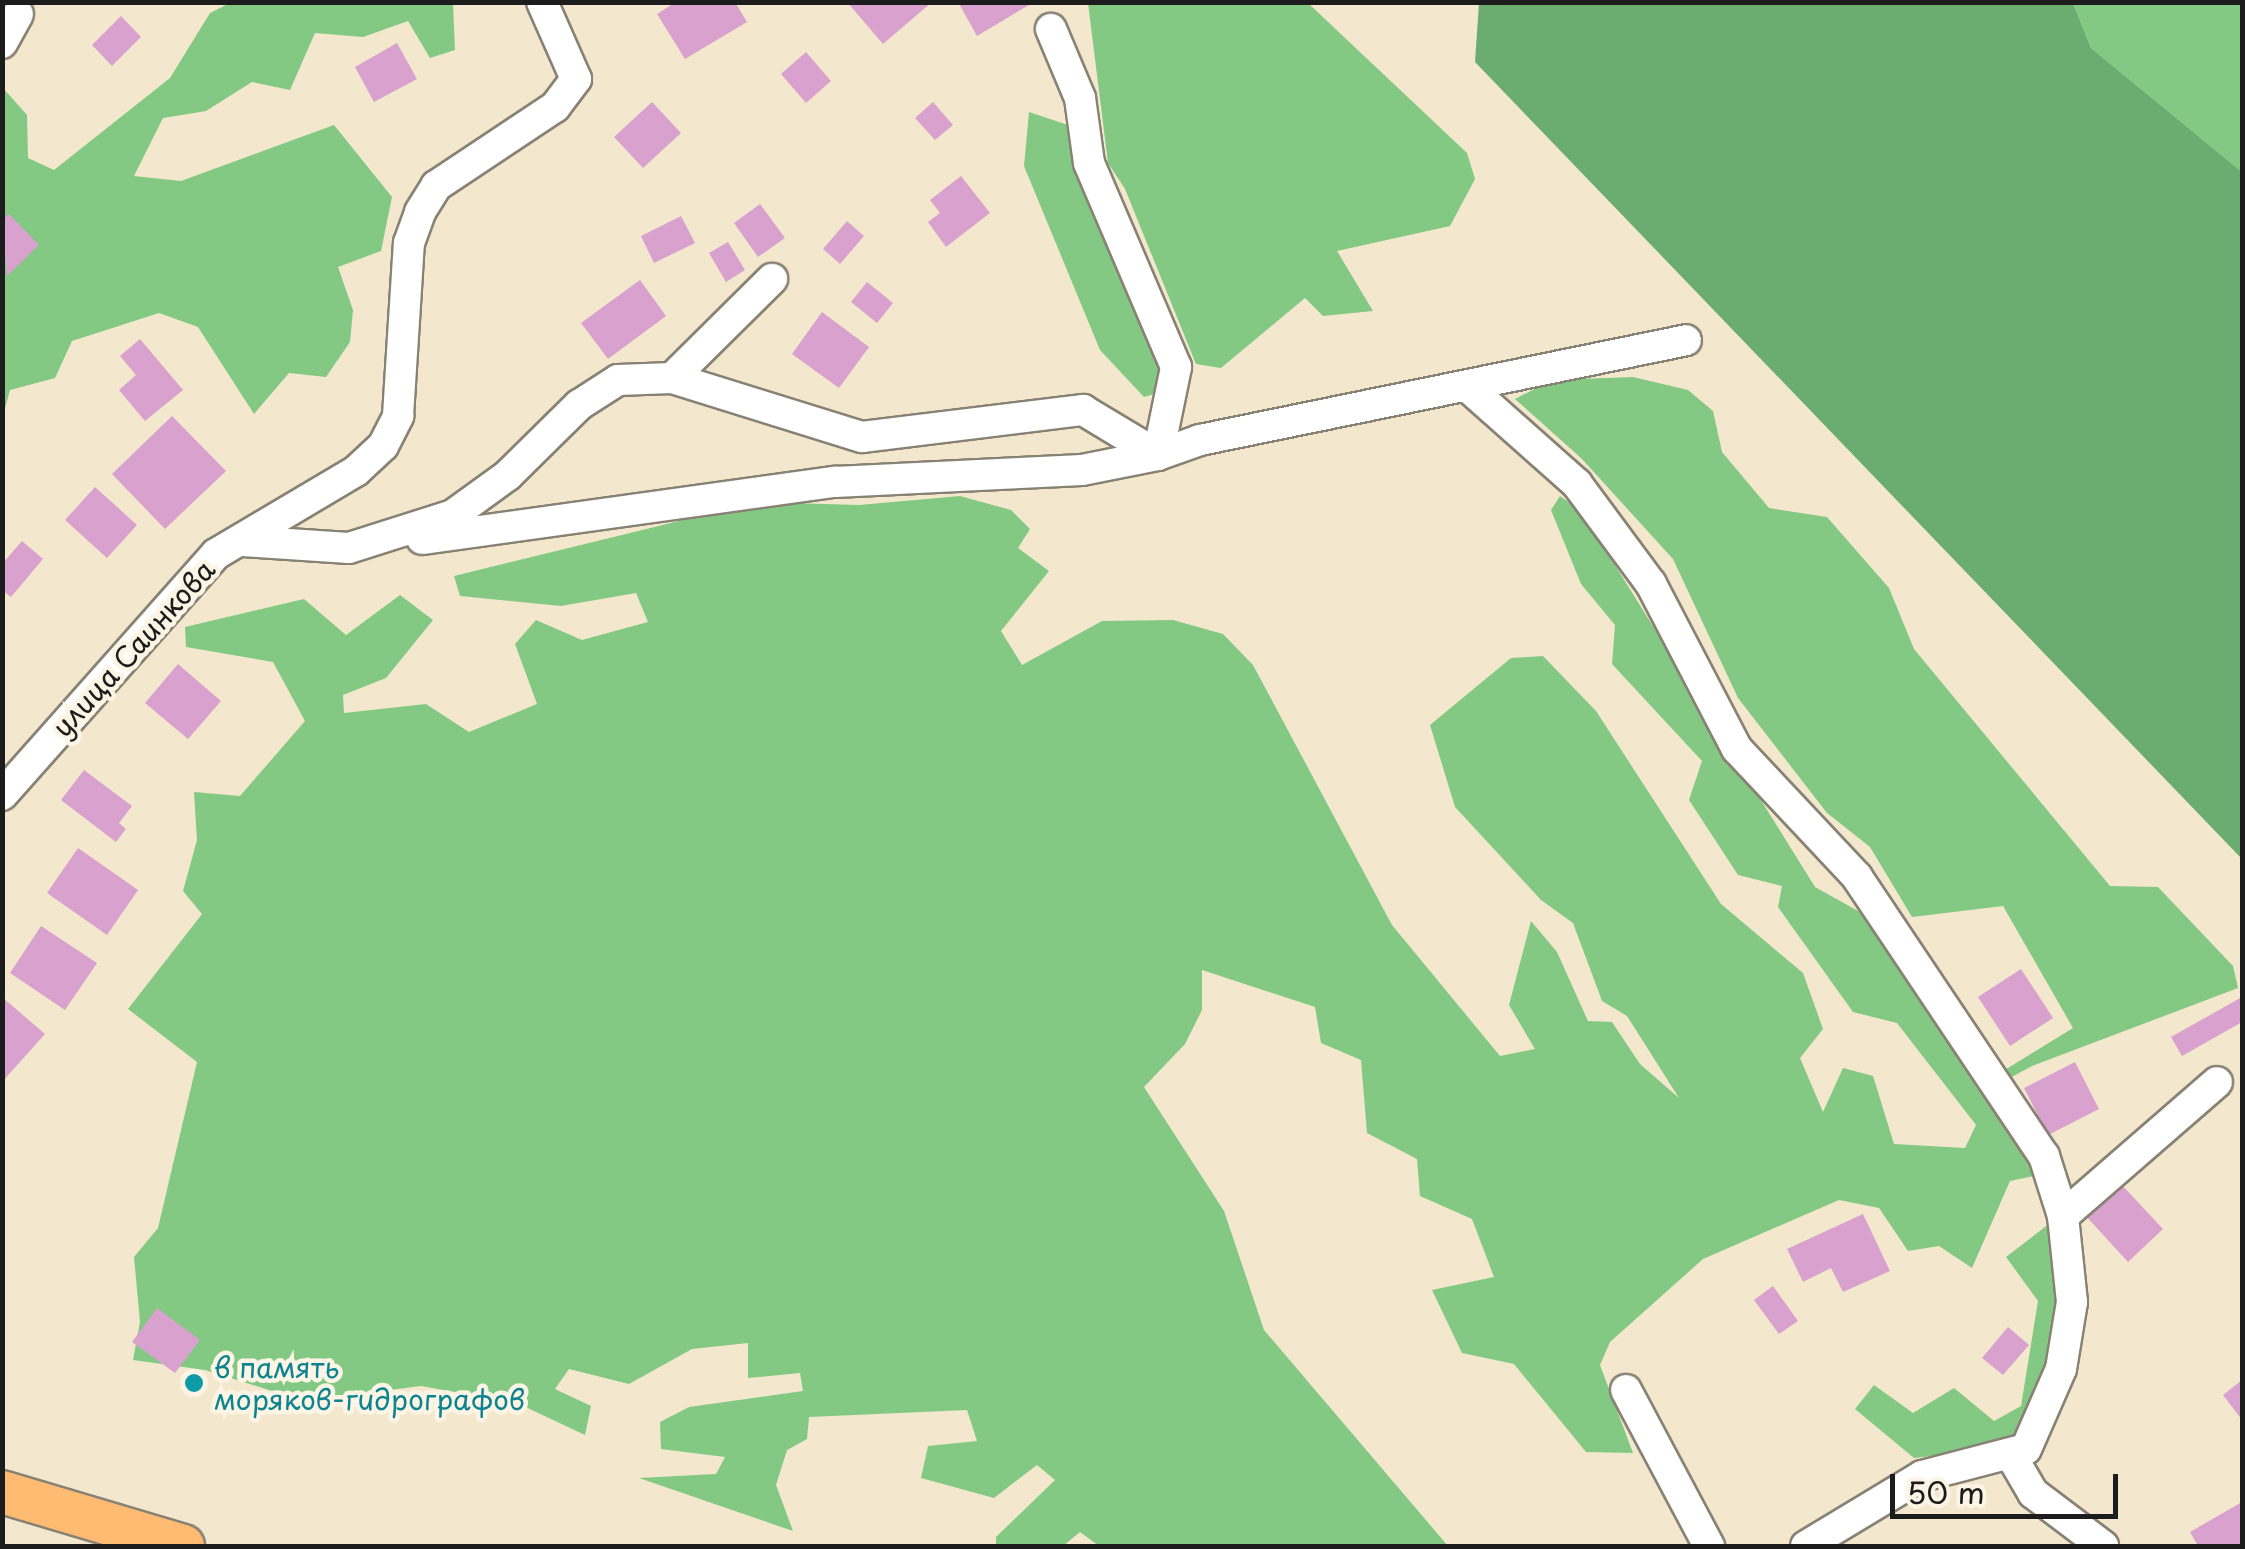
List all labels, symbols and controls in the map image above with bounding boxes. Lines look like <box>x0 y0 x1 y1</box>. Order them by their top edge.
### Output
street label: улица Саинкова <box>44 552 222 744</box>
place label: в память моряков-гидрографов <box>214 1350 525 1416</box>
marker: в память моряков-гидрографов <box>183 1372 205 1394</box>
scale bar <box>1895 1454 2122 1516</box>
text: 50 m <box>1907 1469 1985 1514</box>

